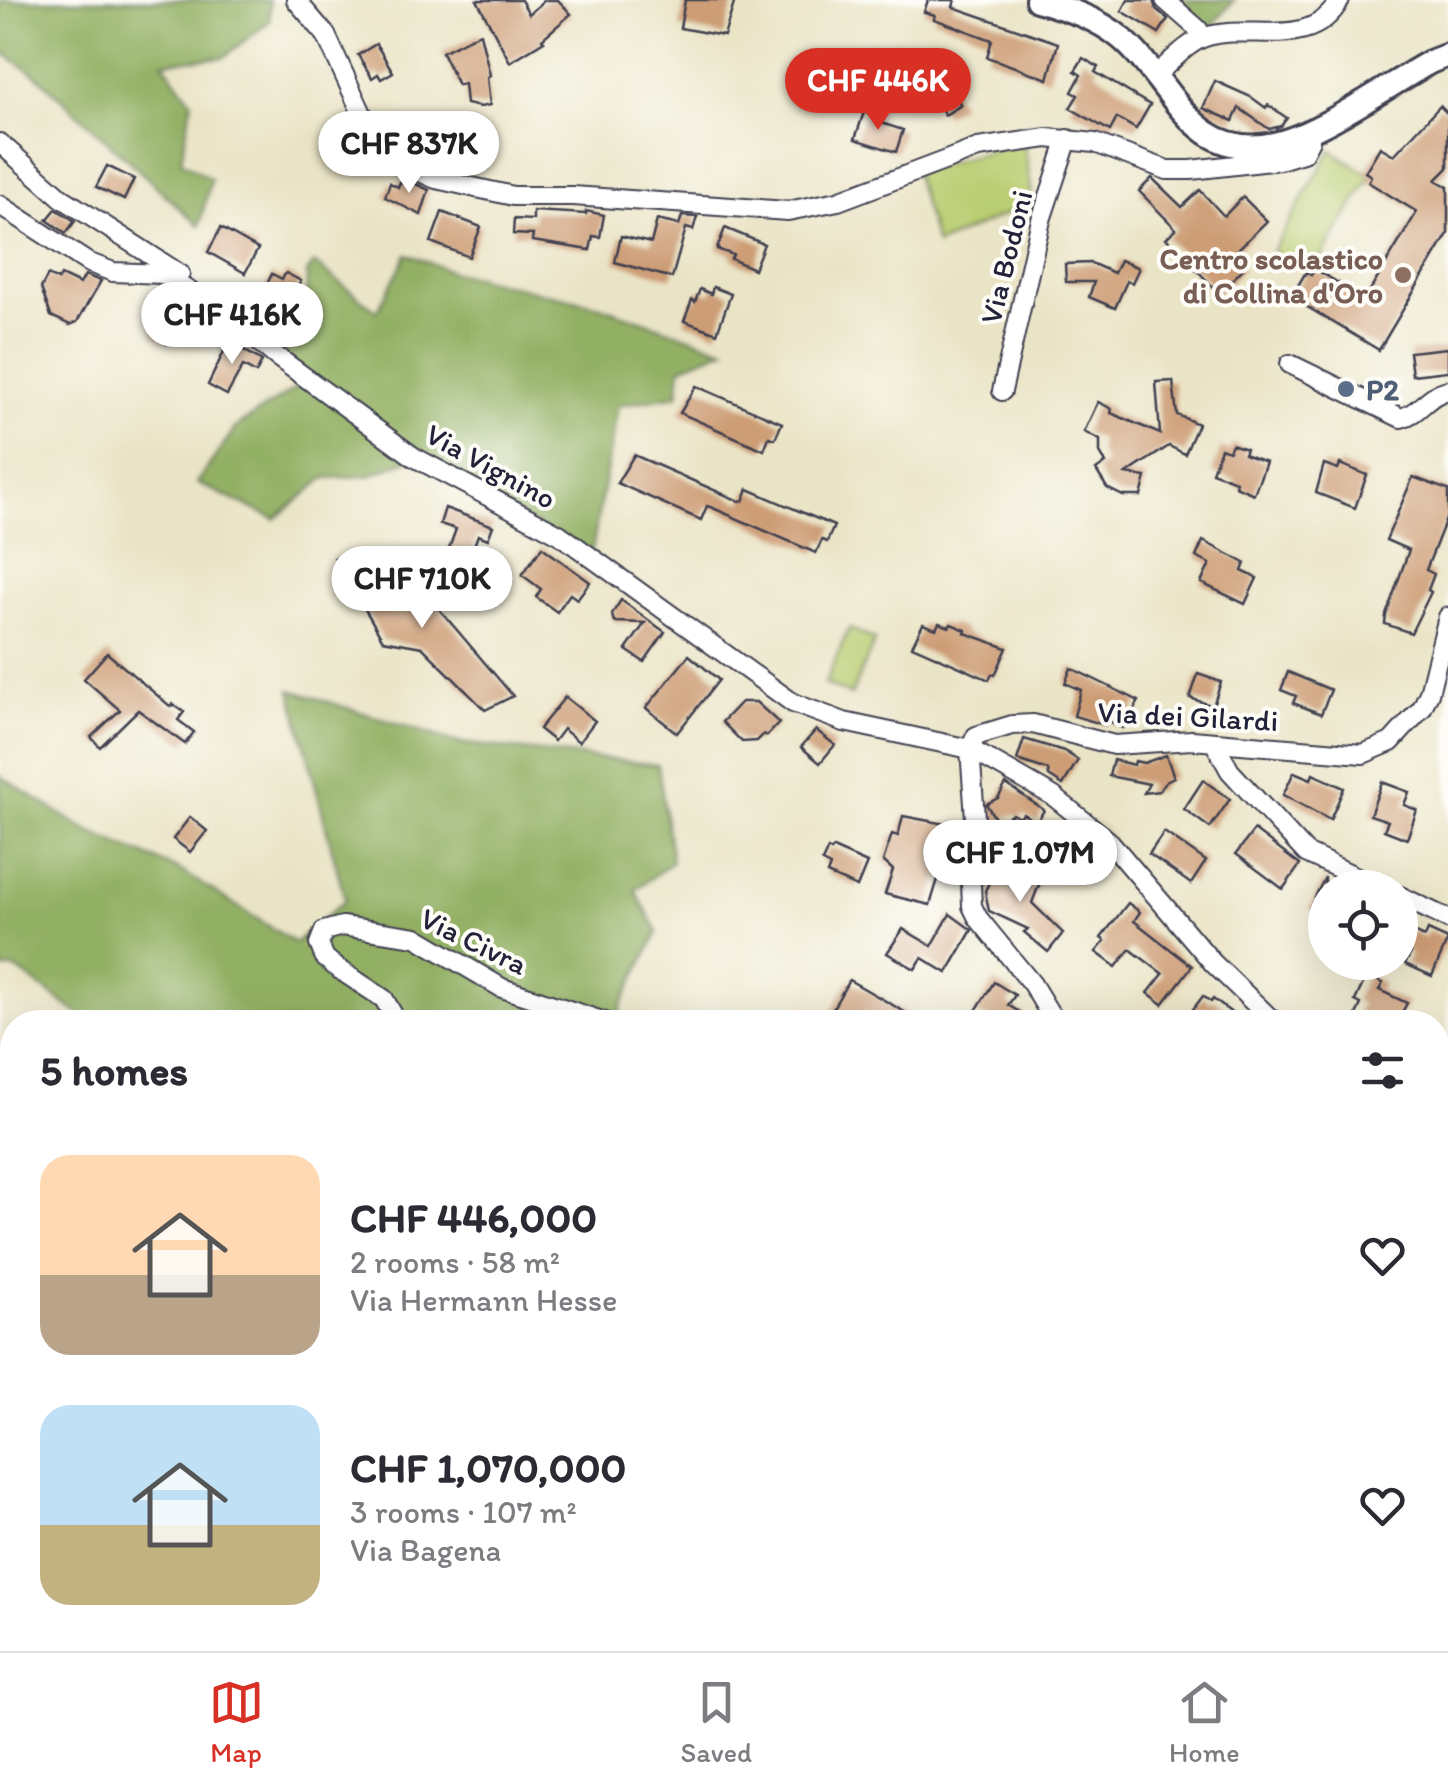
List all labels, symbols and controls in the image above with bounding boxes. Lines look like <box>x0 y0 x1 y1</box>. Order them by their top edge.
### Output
pin: CHF 446K <box>775 48 981 133</box>
text: CHF 446K <box>807 61 949 99</box>
pin: CHF 837K <box>306 111 512 196</box>
text: CHF 837K <box>340 124 478 162</box>
street label: Via Bodoni <box>972 186 1040 328</box>
place label: Centro scolastico di Collina d'Oro <box>1159 240 1383 311</box>
marker: Centro scolastico di Collina d'Oro <box>1392 264 1414 286</box>
pin: CHF 416K <box>129 282 335 367</box>
text: CHF 416K <box>163 295 301 333</box>
place label: P2 <box>1366 371 1399 408</box>
marker: P2 <box>1335 378 1357 400</box>
street label: Via Vignino <box>419 415 563 517</box>
pin: CHF 710K <box>319 546 525 631</box>
text: CHF 710K <box>353 559 491 597</box>
street label: Via dei Gilardi <box>1097 693 1279 739</box>
pin: CHF 1.07M <box>906 820 1134 905</box>
text: CHF 1.07M <box>945 833 1095 871</box>
map controls <box>1308 870 1418 980</box>
button: locate <box>1308 870 1418 980</box>
street label: Via Civra <box>414 899 534 983</box>
icon: filters <box>1355 1043 1410 1098</box>
text: 5 homes <box>40 1045 188 1096</box>
text: CHF 446,000 <box>350 1192 597 1243</box>
icon: home <box>120 1195 240 1315</box>
icon: heart <box>1355 1228 1410 1283</box>
text: 2 rooms · 58 m² <box>350 1243 560 1281</box>
text: Via Hermann Hesse <box>350 1281 618 1319</box>
text: CHF 1,070,000 <box>350 1442 626 1493</box>
icon: home <box>120 1445 240 1565</box>
icon: heart <box>1355 1478 1410 1533</box>
text: 3 rooms · 107 m² <box>350 1493 577 1531</box>
text: Via Bagena <box>350 1531 501 1569</box>
tab: Map <box>209 1675 264 1769</box>
tab: Saved <box>681 1675 752 1769</box>
tab: Home <box>1169 1675 1240 1769</box>

